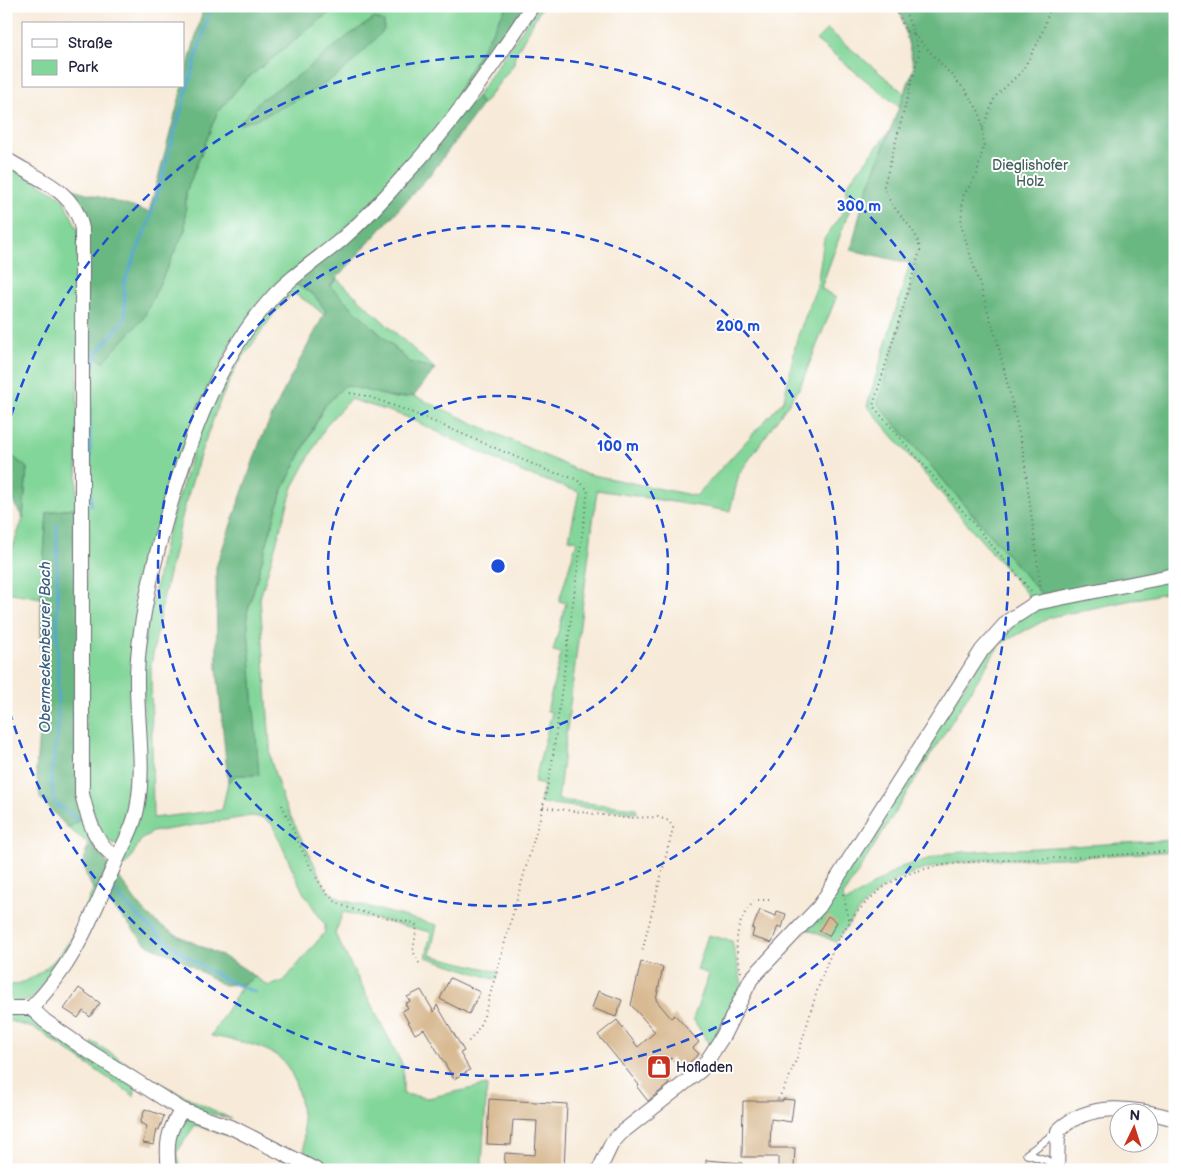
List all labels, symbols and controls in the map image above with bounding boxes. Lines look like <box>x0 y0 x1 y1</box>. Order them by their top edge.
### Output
legend <box>22 22 185 88</box>
text: Straße <box>68 34 113 53</box>
text: Park <box>68 58 99 77</box>
park label: Dieglishofer Holz <box>992 157 1069 190</box>
text: 300 m <box>837 197 881 216</box>
text: 200 m <box>716 317 760 336</box>
text: 100 m <box>597 437 639 456</box>
centre of rings <box>489 557 507 575</box>
water label: Obermeckenbeurer Bach <box>36 561 55 733</box>
shop icon: Hofladen <box>646 1054 672 1080</box>
place label: Hofladen <box>676 1059 733 1076</box>
north arrow <box>1108 1104 1158 1154</box>
text: N <box>1129 1107 1141 1124</box>

